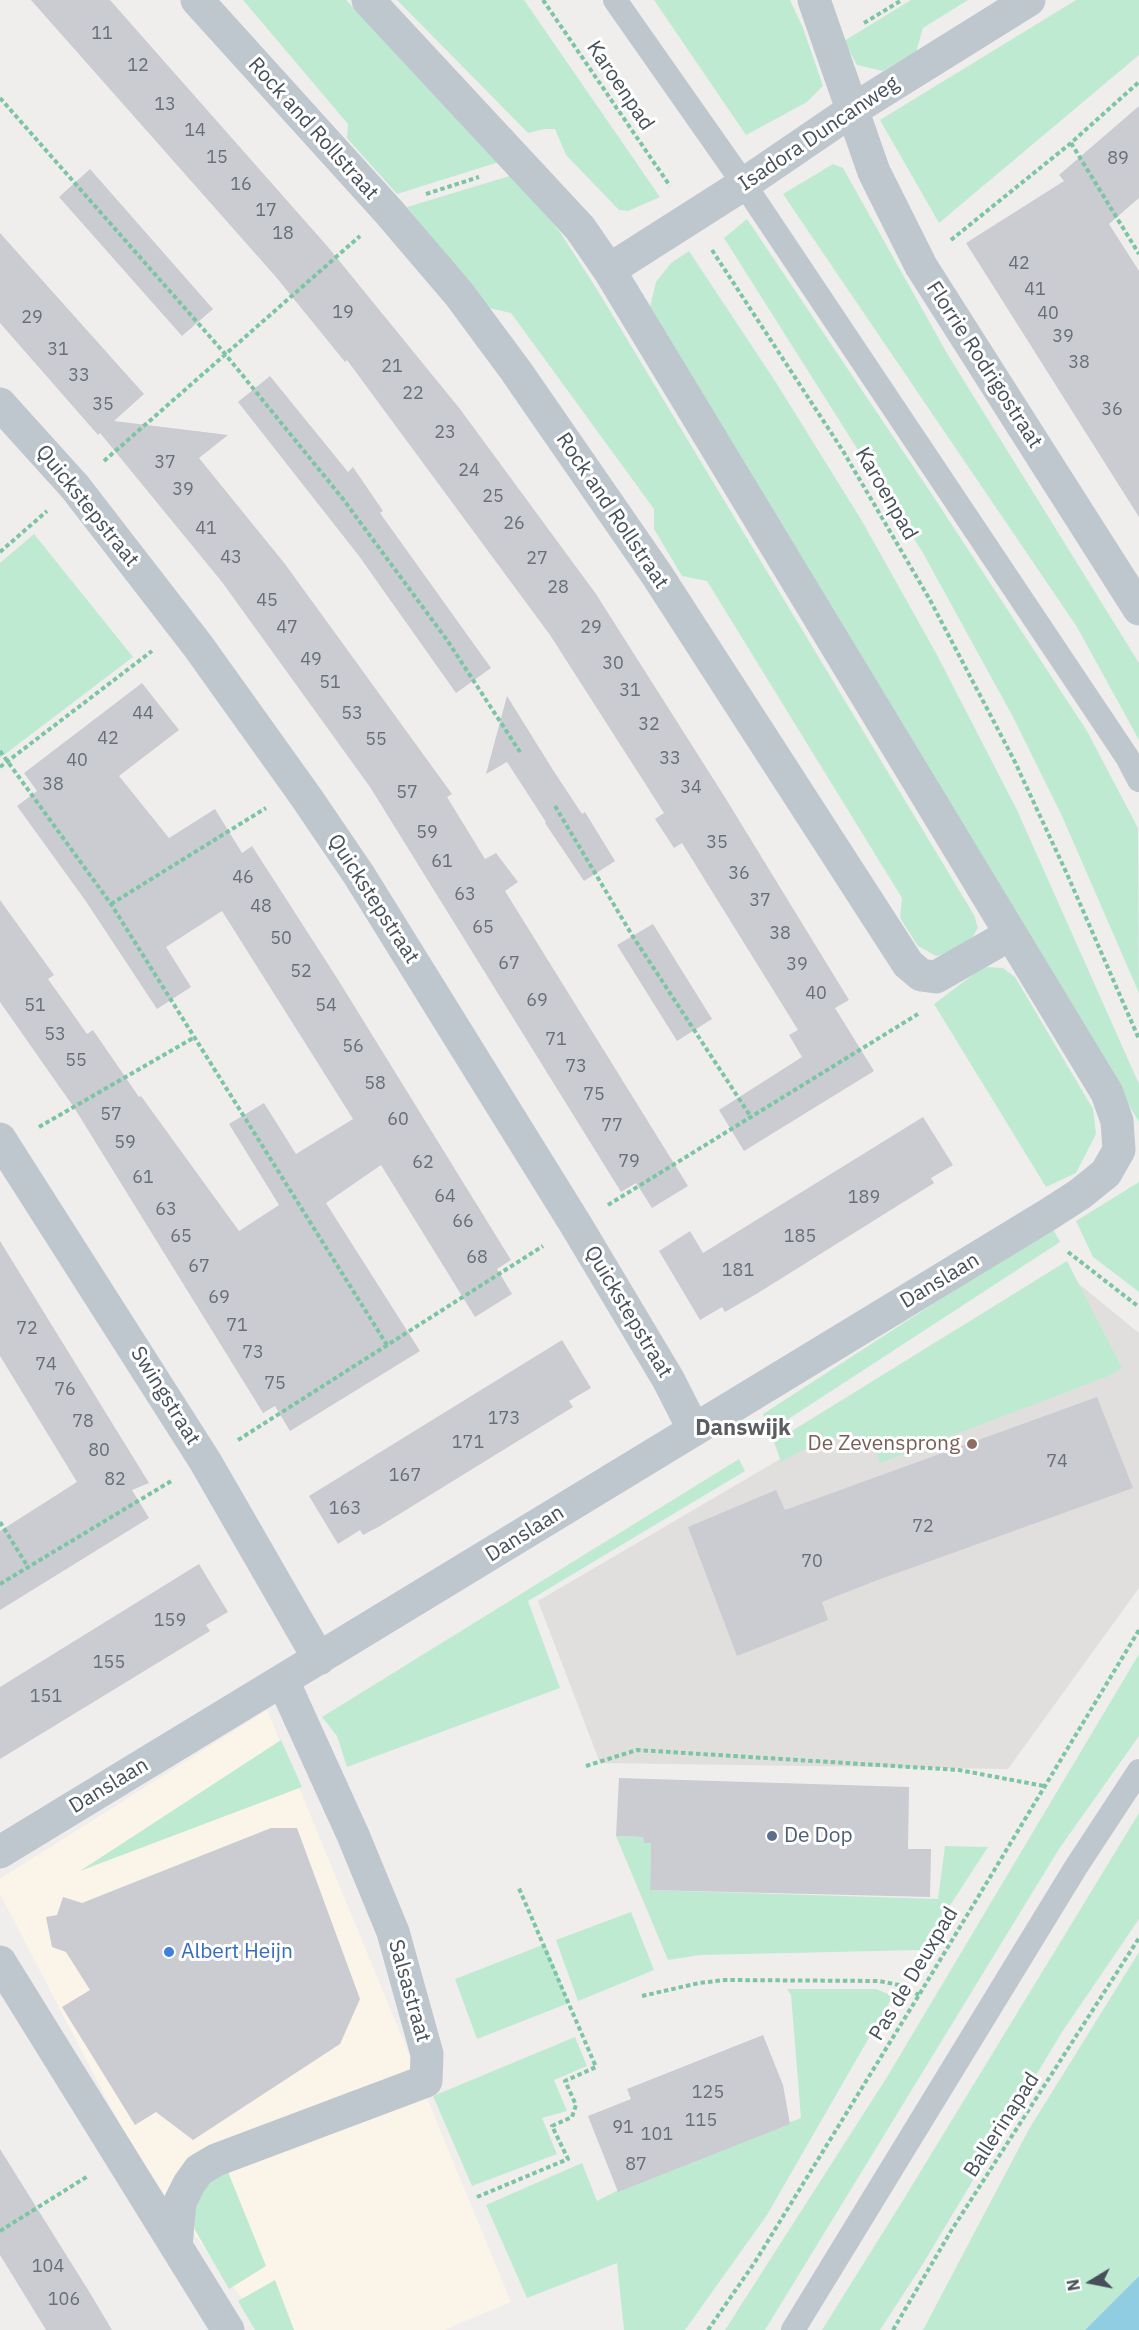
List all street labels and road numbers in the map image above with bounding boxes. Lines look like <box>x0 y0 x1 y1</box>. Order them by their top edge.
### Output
street label: Karoenpad <box>581 36 659 136</box>
street label: Rock and Rollstraat <box>242 53 384 205</box>
street label: Isadora Duncanweg <box>734 71 904 197</box>
street label: Florrie Rodrigostraat <box>921 277 1047 453</box>
street label: Rock and Rollstraat <box>550 428 674 594</box>
street label: Quickstepstraat <box>30 440 144 572</box>
street label: Karoenpad <box>849 443 923 545</box>
street label: Quickstepstraat <box>322 829 424 969</box>
street label: Quickstepstraat <box>579 1241 677 1383</box>
street label: Danslaan <box>896 1248 984 1314</box>
street label: Swingstraat <box>125 1342 205 1450</box>
street label: Danslaan <box>481 1500 569 1568</box>
street label: Danslaan <box>65 1753 153 1819</box>
street label: Pas de Deuxpad <box>864 1903 964 2045</box>
street label: Salsastraat <box>382 1937 436 2045</box>
street label: Ballerinapad <box>959 2068 1045 2182</box>

